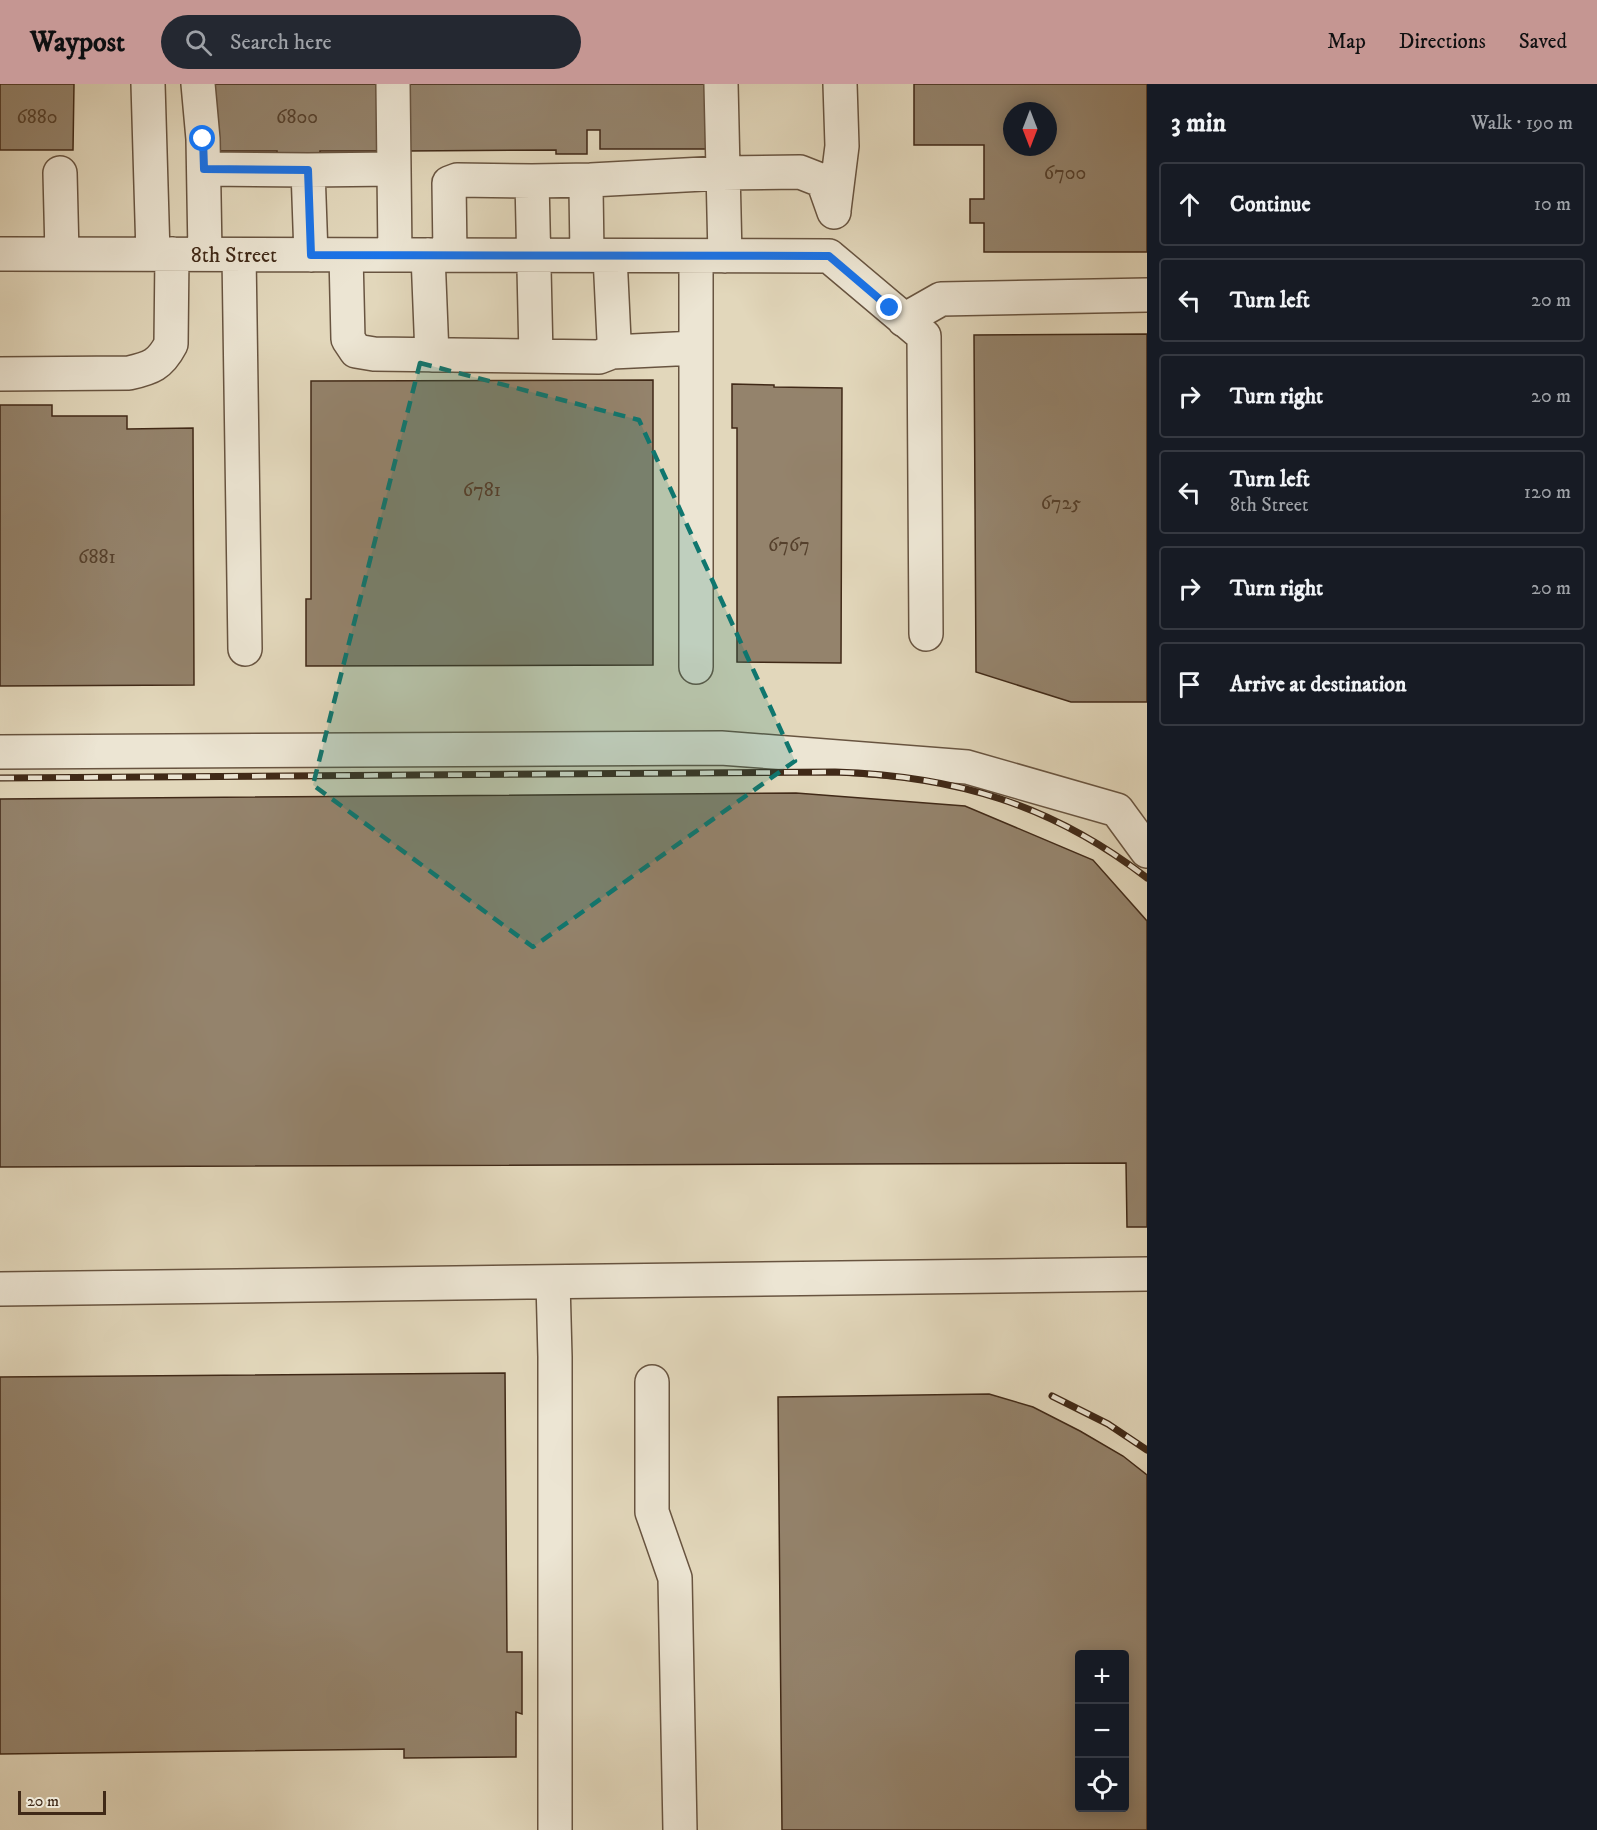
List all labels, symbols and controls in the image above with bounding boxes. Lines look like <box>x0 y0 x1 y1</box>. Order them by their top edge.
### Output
search box <box>161 15 581 69</box>
text: Waypost <box>30 25 125 60</box>
icon: search <box>182 26 215 59</box>
text: Search here <box>230 29 332 56</box>
text: Map <box>1327 29 1366 55</box>
text: Directions <box>1399 29 1486 55</box>
text: Saved <box>1519 29 1567 55</box>
north arrow <box>1003 102 1057 156</box>
house number: 6880 <box>16 105 58 130</box>
house number: 6800 <box>276 105 318 130</box>
text: 3 min <box>1171 107 1226 140</box>
text: Walk · 190 m <box>1471 111 1573 136</box>
route start <box>189 125 215 151</box>
house number: 6700 <box>1044 161 1086 186</box>
icon: ahead <box>1173 188 1206 221</box>
text: Continue <box>1230 191 1311 218</box>
text: 10 m <box>1534 192 1571 217</box>
street label: 8th Street <box>191 242 277 269</box>
icon: left <box>1173 284 1206 317</box>
text: Turn left <box>1230 287 1310 314</box>
text: 20 m <box>1531 288 1571 313</box>
route end <box>876 294 902 320</box>
icon: right <box>1173 380 1206 413</box>
text: Turn right <box>1230 383 1323 410</box>
text: 20 m <box>1531 384 1571 409</box>
text: Turn left <box>1230 466 1310 493</box>
icon: left <box>1173 476 1206 509</box>
house number: 6781 <box>463 478 501 503</box>
text: 120 m <box>1524 480 1571 505</box>
house number: 6725 <box>1041 491 1081 516</box>
text: 8th Street <box>1230 493 1309 518</box>
house number: 6767 <box>768 533 810 558</box>
house number: 6881 <box>78 545 116 570</box>
icon: right <box>1173 572 1206 605</box>
text: Turn right <box>1230 575 1323 602</box>
text: 20 m <box>1531 576 1571 601</box>
icon: arrive <box>1173 668 1206 701</box>
text: Arrive at destination <box>1230 671 1407 698</box>
map controls <box>1075 1650 1129 1812</box>
button: + <box>1075 1650 1129 1704</box>
button: − <box>1075 1704 1129 1758</box>
button: locate <box>1075 1758 1129 1812</box>
scale bar <box>18 1788 106 1816</box>
text: 20 m <box>27 1791 59 1811</box>

